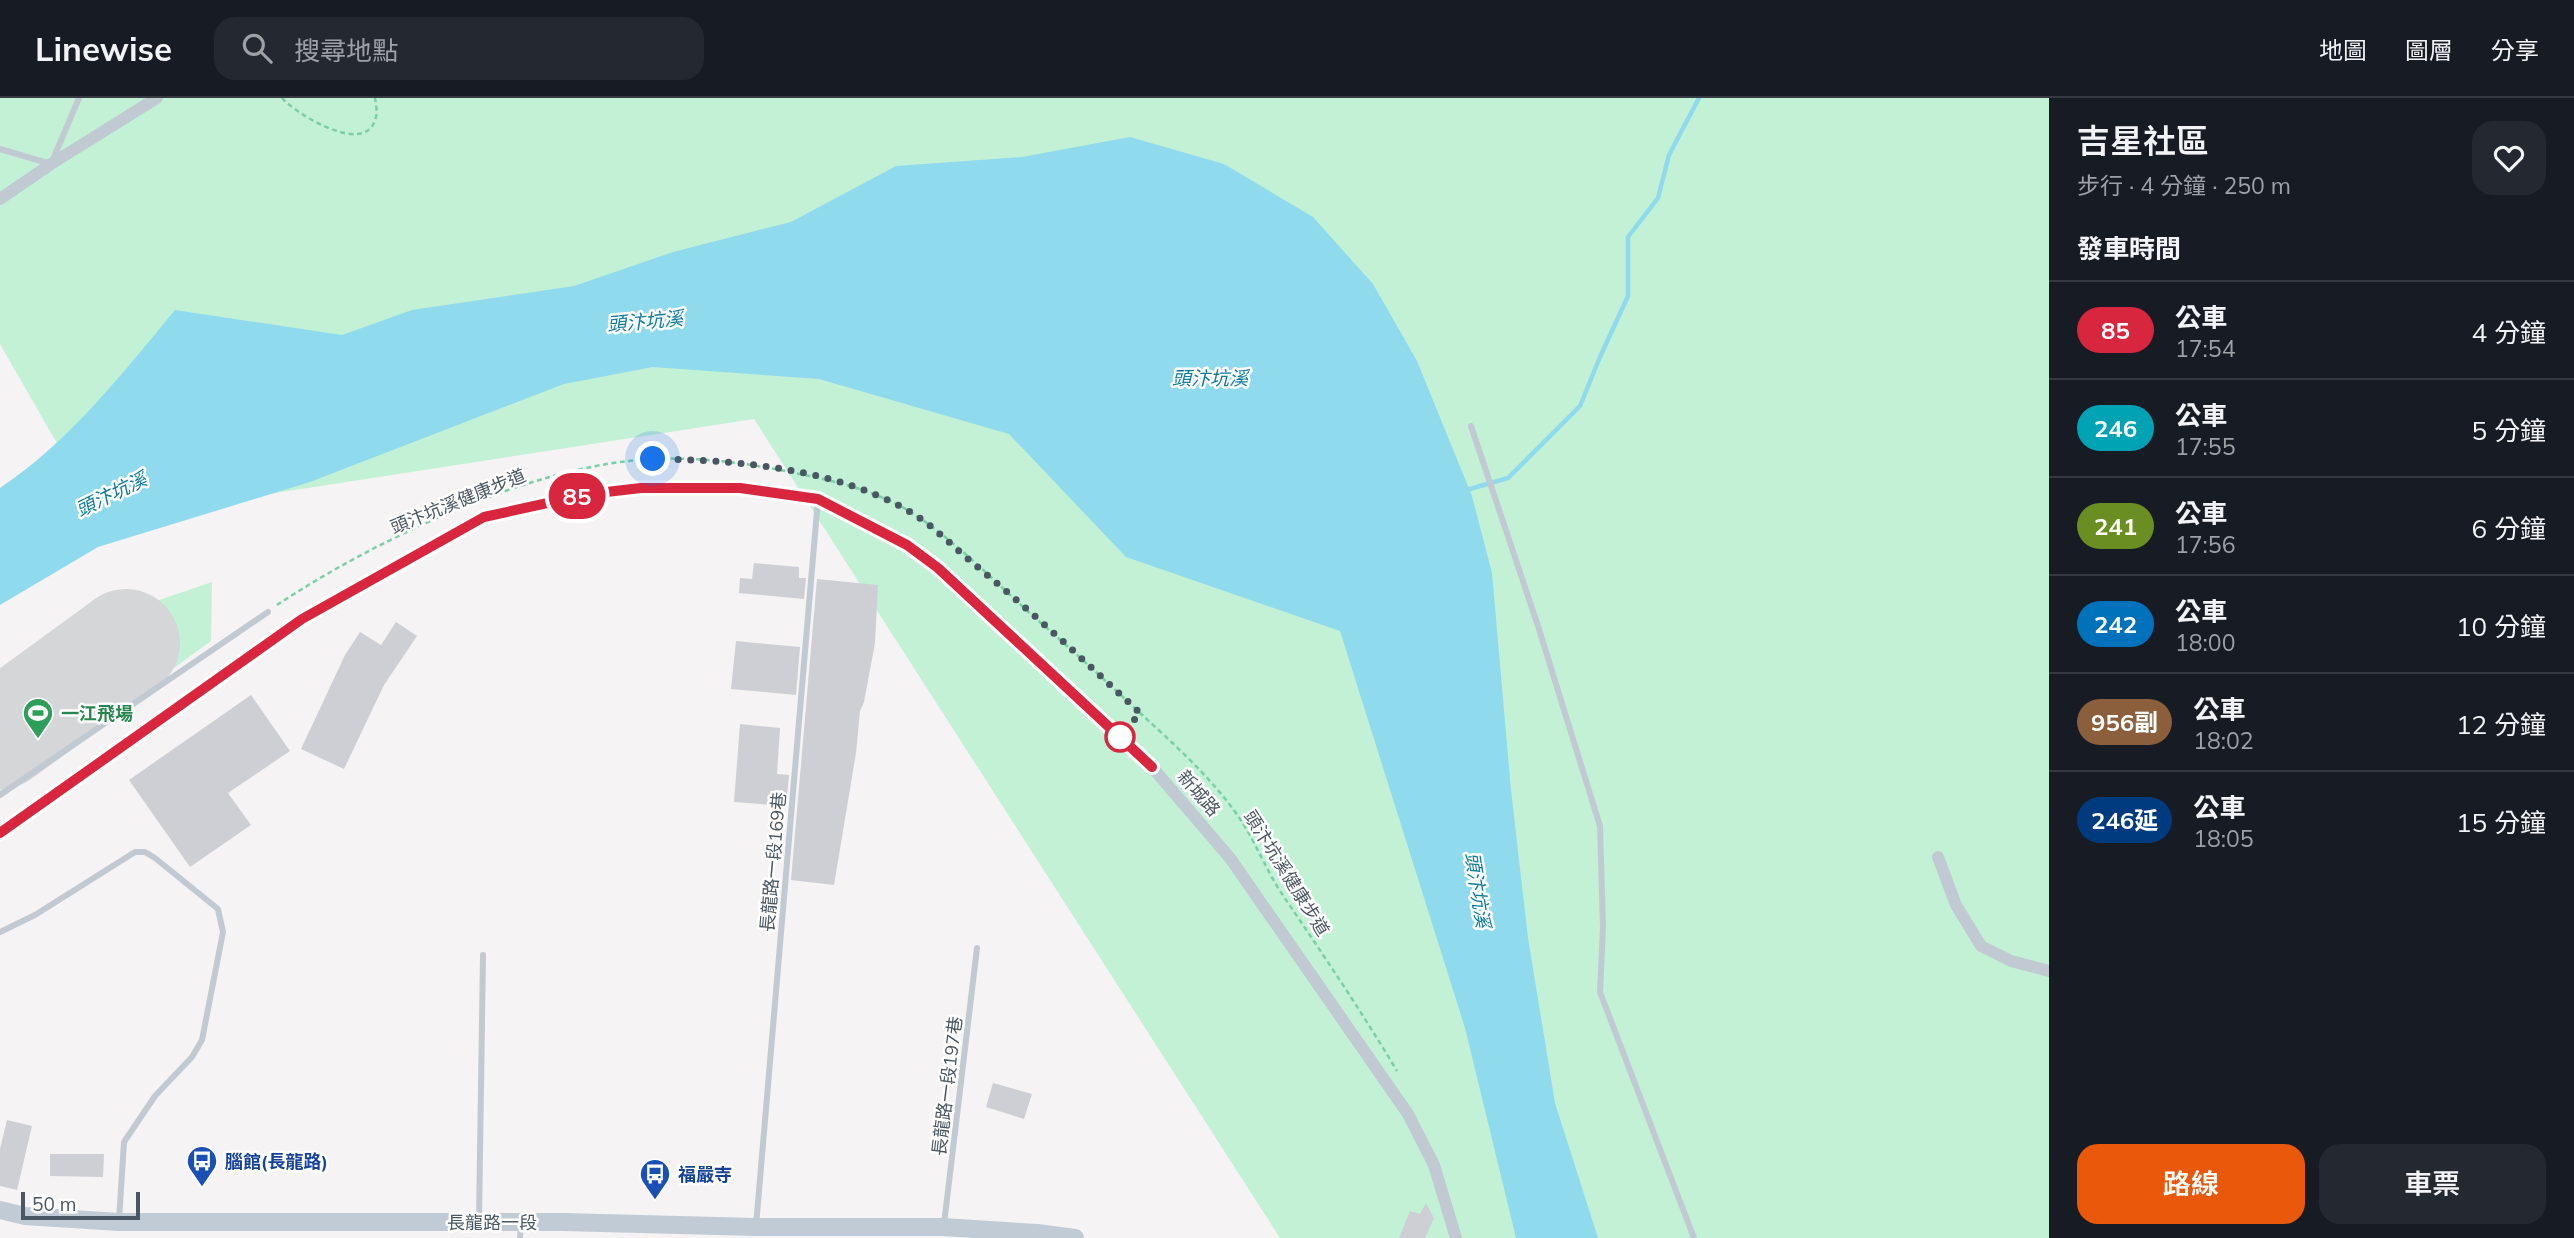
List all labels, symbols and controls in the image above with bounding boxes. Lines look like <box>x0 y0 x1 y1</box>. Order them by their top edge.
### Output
search box <box>214 17 704 80</box>
text: Linewise <box>35 28 172 69</box>
icon: search <box>238 29 276 67</box>
text: 搜尋地點 <box>294 34 398 67</box>
text: 地圖 <box>2319 35 2367 65</box>
text: 圖層 <box>2405 35 2453 65</box>
text: 分享 <box>2491 35 2539 65</box>
text: 吉星社區 <box>2077 120 2209 161</box>
button: heart <box>2472 121 2546 195</box>
text: 步行 · 4 分鐘 · 250 m <box>2077 171 2291 200</box>
text: 發車時間 <box>2077 232 2181 265</box>
text: 公車 <box>2175 301 2227 334</box>
water label: 頭汴坑溪 <box>606 305 687 336</box>
text: 85 <box>2101 315 2130 345</box>
text: 4 分鐘 <box>2472 316 2546 349</box>
text: 17:54 <box>2175 334 2235 363</box>
water label: 頭汴坑溪 <box>1172 366 1251 390</box>
text: 公車 <box>2175 399 2227 432</box>
text: 246 <box>2094 413 2137 443</box>
text: 5 分鐘 <box>2472 414 2546 447</box>
text: 17:55 <box>2175 432 2235 461</box>
your location <box>635 441 670 476</box>
street label: 頭汴坑溪健康步道 <box>387 463 529 539</box>
water label: 頭汴坑溪 <box>72 465 153 521</box>
line badge: 85 <box>546 473 608 519</box>
text: 85 <box>563 481 591 511</box>
text: 公車 <box>2175 497 2227 530</box>
text: 241 <box>2094 511 2137 541</box>
text: 6 分鐘 <box>2472 512 2546 545</box>
text: 17:56 <box>2175 530 2235 559</box>
text: 公車 <box>2175 595 2227 628</box>
text: 242 <box>2094 609 2137 639</box>
text: 10 分鐘 <box>2456 610 2546 643</box>
text: 18:00 <box>2175 628 2235 657</box>
text: 公車 <box>2193 693 2245 726</box>
sports icon: 一江飛場 <box>21 696 55 740</box>
place label: 一江飛場 <box>61 702 133 725</box>
text: 956副 <box>2091 707 2158 737</box>
text: 12 分鐘 <box>2456 708 2546 741</box>
unlabelled marker <box>1105 722 1135 752</box>
text: 18:02 <box>2193 726 2254 755</box>
street label: 新城路 <box>1173 765 1225 821</box>
street label: 長龍路一段169巷 <box>755 791 791 933</box>
text: 公車 <box>2193 791 2245 824</box>
text: 246延 <box>2091 805 2158 835</box>
street label: 頭汴坑溪健康步道 <box>1239 806 1335 940</box>
text: 15 分鐘 <box>2456 806 2546 839</box>
text: 18:05 <box>2193 824 2254 853</box>
water label: 頭汴坑溪 <box>1460 851 1496 932</box>
street label: 長龍路一段197巷 <box>927 1015 967 1157</box>
bus stop icon: 腦館(長龍路) <box>185 1144 219 1188</box>
button: 路線 <box>2077 1144 2305 1224</box>
button: 車票 <box>2319 1144 2546 1224</box>
place label: 腦館(長龍路) <box>225 1150 328 1173</box>
bus stop icon: 福嚴寺 <box>638 1157 672 1201</box>
place label: 福嚴寺 <box>678 1163 732 1186</box>
scale bar <box>21 1189 140 1221</box>
text: 50 m <box>32 1192 76 1216</box>
street label: 長龍路一段 <box>447 1211 537 1234</box>

